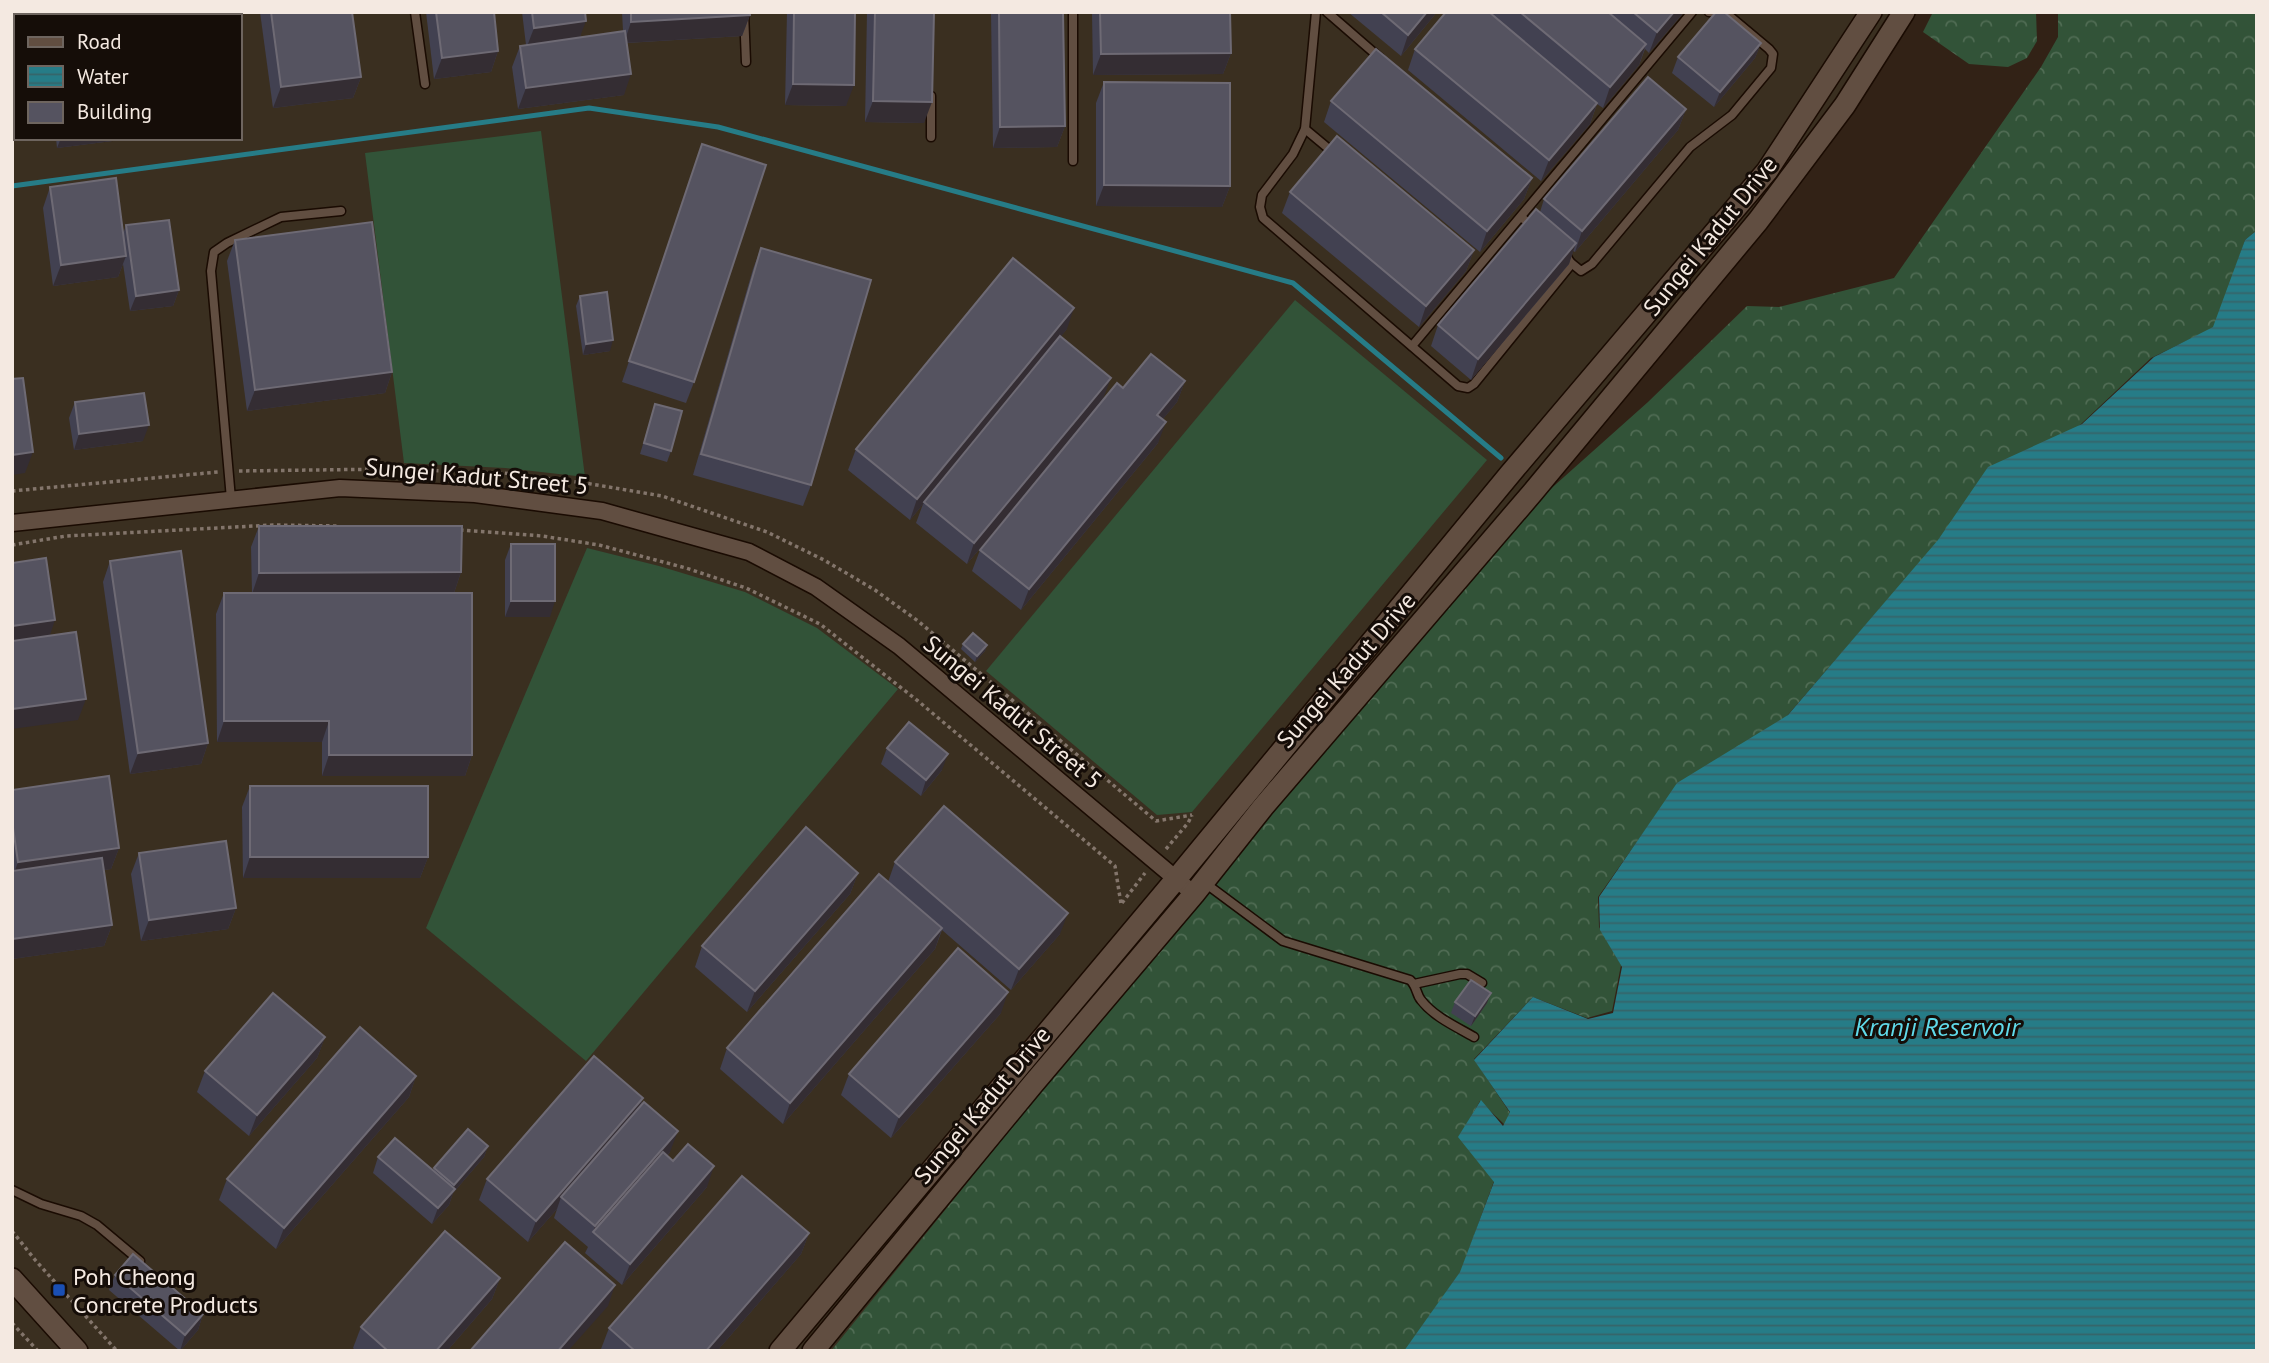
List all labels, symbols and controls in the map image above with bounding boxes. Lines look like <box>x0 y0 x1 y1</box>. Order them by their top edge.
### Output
legend <box>14 14 242 140</box>
text: Road <box>77 28 121 55</box>
text: Water <box>77 63 129 90</box>
text: Building <box>77 98 152 125</box>
street label: Sungei Kadut Drive <box>1636 150 1784 322</box>
street label: Sungei Kadut Street 5 <box>364 451 590 501</box>
street label: Sungei Kadut Drive <box>1270 586 1422 754</box>
street label: Sungei Kadut Street 5 <box>917 628 1109 796</box>
water label: Kranji Reservoir <box>1854 1010 2021 1043</box>
street label: Sungei Kadut Drive <box>907 1020 1057 1190</box>
place label: Poh Cheong Concrete Products <box>73 1261 258 1320</box>
marker: Poh Cheong Concrete Products <box>51 1282 67 1298</box>

